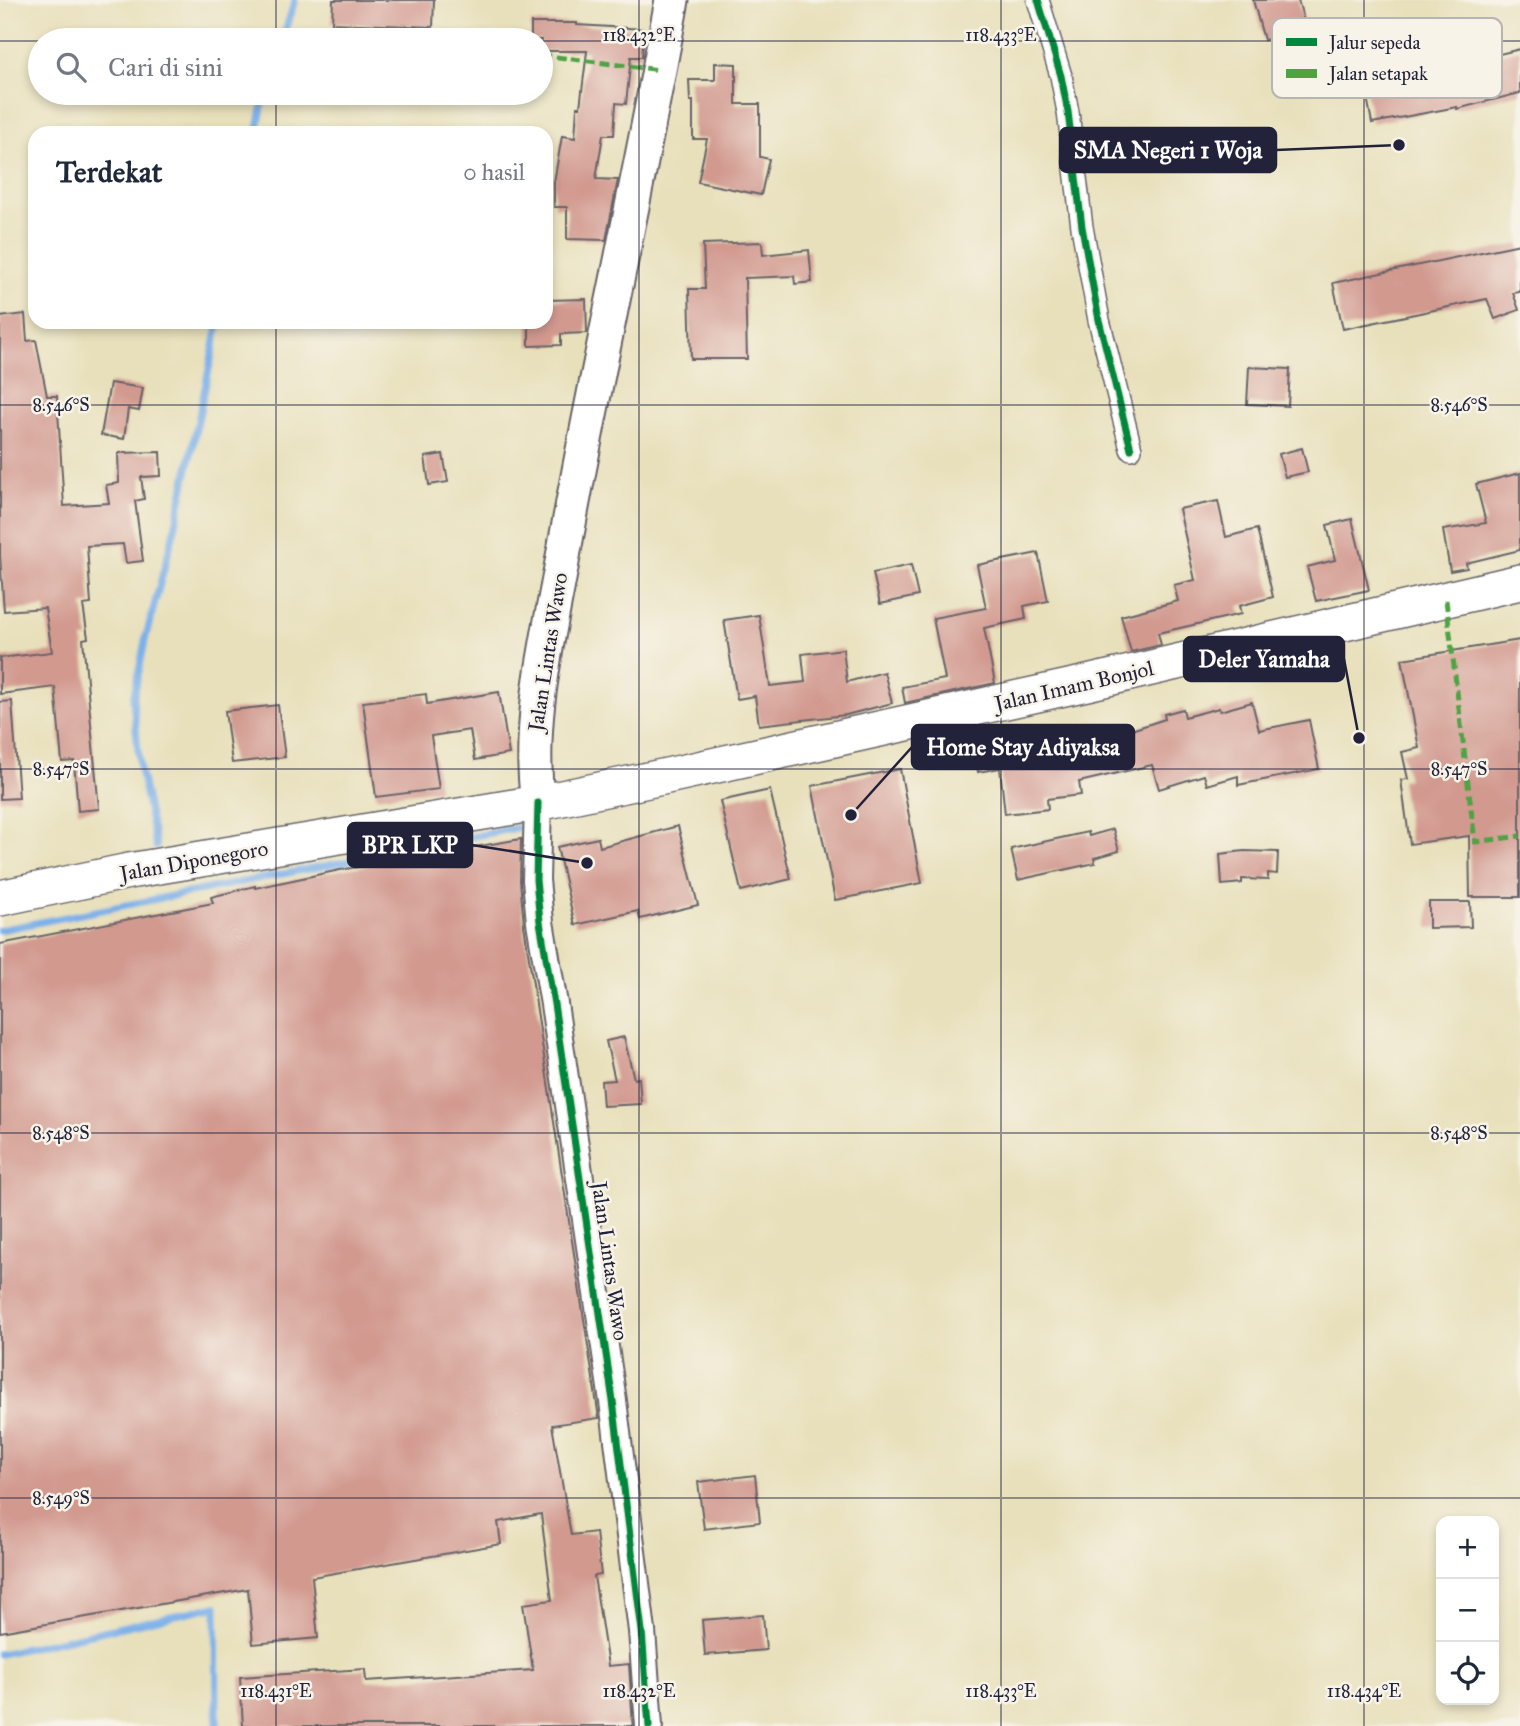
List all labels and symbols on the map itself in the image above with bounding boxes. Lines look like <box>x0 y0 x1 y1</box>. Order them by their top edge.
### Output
legend <box>1272 18 1502 98</box>
text: 118.432°E <box>602 24 676 46</box>
text: 118.433°E <box>965 24 1037 46</box>
text: Jalur sepeda <box>1327 31 1421 55</box>
text: Jalan setapak <box>1327 62 1428 86</box>
callout: SMA Negeri 1 Woja <box>1060 128 1276 172</box>
text: SMA Negeri 1 Woja <box>1074 136 1263 165</box>
text: 8.546°S <box>32 394 90 416</box>
text: 8.546°S <box>1430 394 1488 416</box>
street label: Jalan Lintas Wawo <box>522 571 573 735</box>
callout: Deler Yamaha <box>1184 637 1344 681</box>
text: Deler Yamaha <box>1198 645 1331 673</box>
street label: Jalan Imam Bonjol <box>990 655 1156 717</box>
callout: Home Stay Adiyaksa <box>912 725 1134 769</box>
text: Home Stay Adiyaksa <box>926 733 1121 762</box>
text: 8.547°S <box>33 758 89 780</box>
text: 8.547°S <box>1431 758 1487 780</box>
callout: BPR LKP <box>348 823 472 867</box>
text: BPR LKP <box>362 831 459 859</box>
street label: Jalan Diponegoro <box>116 835 270 887</box>
text: 8.548°S <box>32 1122 90 1144</box>
text: 8.548°S <box>1430 1122 1488 1144</box>
street label: Jalan Lintas Wawo <box>586 1178 634 1342</box>
text: 8.549°S <box>32 1487 90 1509</box>
text: 118.431°E <box>240 1680 312 1702</box>
text: 118.432°E <box>602 1680 676 1702</box>
text: 118.433°E <box>965 1680 1037 1702</box>
text: 118.434°E <box>1327 1680 1401 1702</box>

